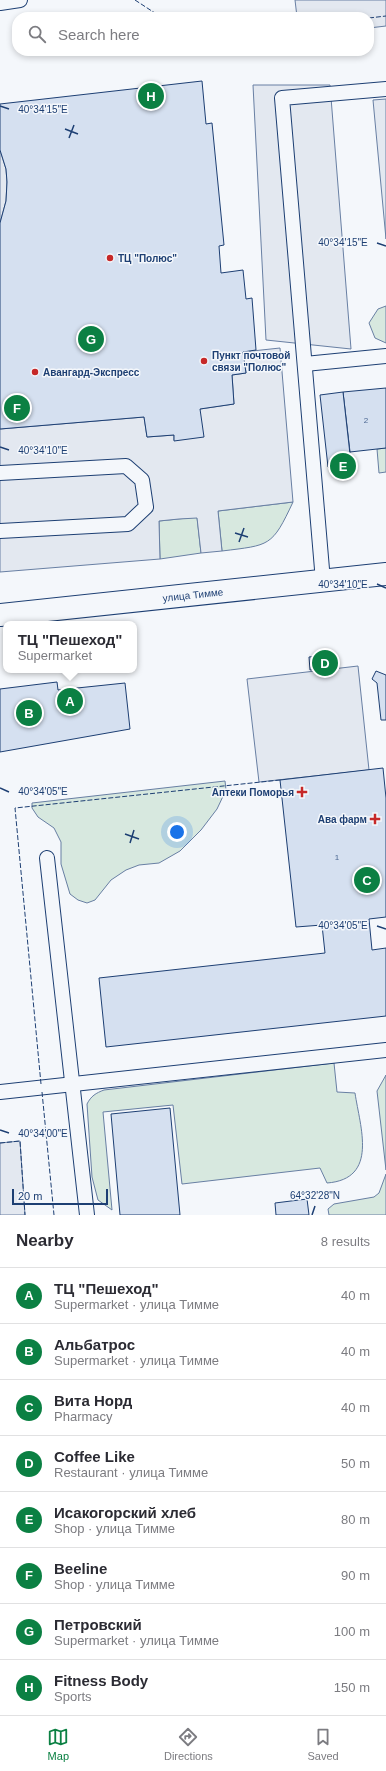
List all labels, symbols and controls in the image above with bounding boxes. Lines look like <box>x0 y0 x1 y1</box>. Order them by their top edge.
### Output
search box <box>12 12 374 56</box>
icon: search <box>26 23 48 45</box>
text: Search here <box>58 26 140 43</box>
pin: H <box>138 81 164 111</box>
text: 40°34'15"E <box>18 104 68 115</box>
text: 40°34'15"E <box>318 237 368 248</box>
marker: ТЦ "Полюс" <box>105 253 115 263</box>
place label: ТЦ "Полюс" <box>118 253 177 264</box>
pin: G <box>78 324 104 354</box>
place label: Пункт почтовой связи "Полюс" <box>212 350 290 373</box>
marker: Пункт почтовой связи "Полюс" <box>199 356 209 366</box>
marker: Авангард-Экспресс <box>30 367 40 377</box>
place label: Авангард-Экспресс <box>43 367 140 378</box>
pin: F <box>4 393 30 423</box>
house number: 2 <box>364 416 369 425</box>
text: 40°34'10"E <box>18 445 68 456</box>
pin: E <box>330 451 356 481</box>
text: 40°34'10"E <box>318 579 368 590</box>
street label: улица Тимме <box>162 586 224 604</box>
popup <box>3 621 137 673</box>
text: ТЦ "Пешеход" <box>18 631 122 648</box>
text: Supermarket <box>18 648 92 663</box>
pin: D <box>312 648 338 678</box>
pin: A <box>57 686 83 716</box>
pin: B <box>16 698 42 728</box>
text: 40°34'05"E <box>18 786 68 797</box>
place label: Аптеки Поморья <box>212 787 294 798</box>
marker: Аптеки Поморья <box>297 787 307 797</box>
place label: Ава фарм <box>318 814 367 825</box>
marker: Ава фарм <box>370 814 380 824</box>
your location <box>167 822 187 842</box>
house number: 1 <box>335 853 340 862</box>
pin: C <box>354 865 380 895</box>
text: 40°34'05"E <box>318 920 368 931</box>
text: 40°34'00"E <box>18 1128 68 1139</box>
scale bar <box>12 1187 108 1206</box>
text: 20 m <box>18 1190 42 1202</box>
text: 64°32'28"N <box>290 1190 340 1201</box>
text: Nearby <box>16 1231 74 1250</box>
text: 8 results <box>321 1234 370 1249</box>
text: ТЦ "Пешеход" <box>54 1280 159 1297</box>
text: A <box>24 1288 34 1303</box>
text: 40 m <box>341 1288 370 1303</box>
text: Supermarket · улица Тимме <box>54 1297 219 1312</box>
text: Альбатрос <box>54 1336 135 1353</box>
text: B <box>24 1344 34 1359</box>
text: 40 m <box>341 1344 370 1359</box>
text: Supermarket · улица Тимме <box>54 1353 219 1368</box>
text: Вита Норд <box>54 1392 132 1409</box>
text: C <box>24 1400 34 1415</box>
text: 40 m <box>341 1400 370 1415</box>
text: Pharmacy <box>54 1409 113 1424</box>
text: Coffee Like <box>54 1448 135 1465</box>
text: D <box>24 1456 34 1471</box>
text: 50 m <box>341 1456 370 1471</box>
text: Restaurant · улица Тимме <box>54 1465 208 1480</box>
text: Исакогорский хлеб <box>54 1504 196 1521</box>
text: E <box>25 1512 33 1527</box>
text: 80 m <box>341 1512 370 1527</box>
text: Shop · улица Тимме <box>54 1521 175 1536</box>
text: Beeline <box>54 1560 107 1577</box>
text: F <box>25 1568 33 1583</box>
text: 90 m <box>341 1568 370 1583</box>
text: Shop · улица Тимме <box>54 1577 175 1592</box>
text: Петровский <box>54 1616 142 1633</box>
text: G <box>24 1624 34 1639</box>
text: 100 m <box>334 1624 370 1639</box>
text: Supermarket · улица Тимме <box>54 1633 219 1648</box>
text: Fitness Body <box>54 1672 148 1689</box>
text: H <box>24 1680 34 1695</box>
text: 150 m <box>334 1680 370 1695</box>
text: Sports <box>54 1689 92 1704</box>
tab: Map <box>47 1726 69 1762</box>
tab: Directions <box>164 1726 213 1762</box>
tab: Saved <box>307 1726 339 1762</box>

